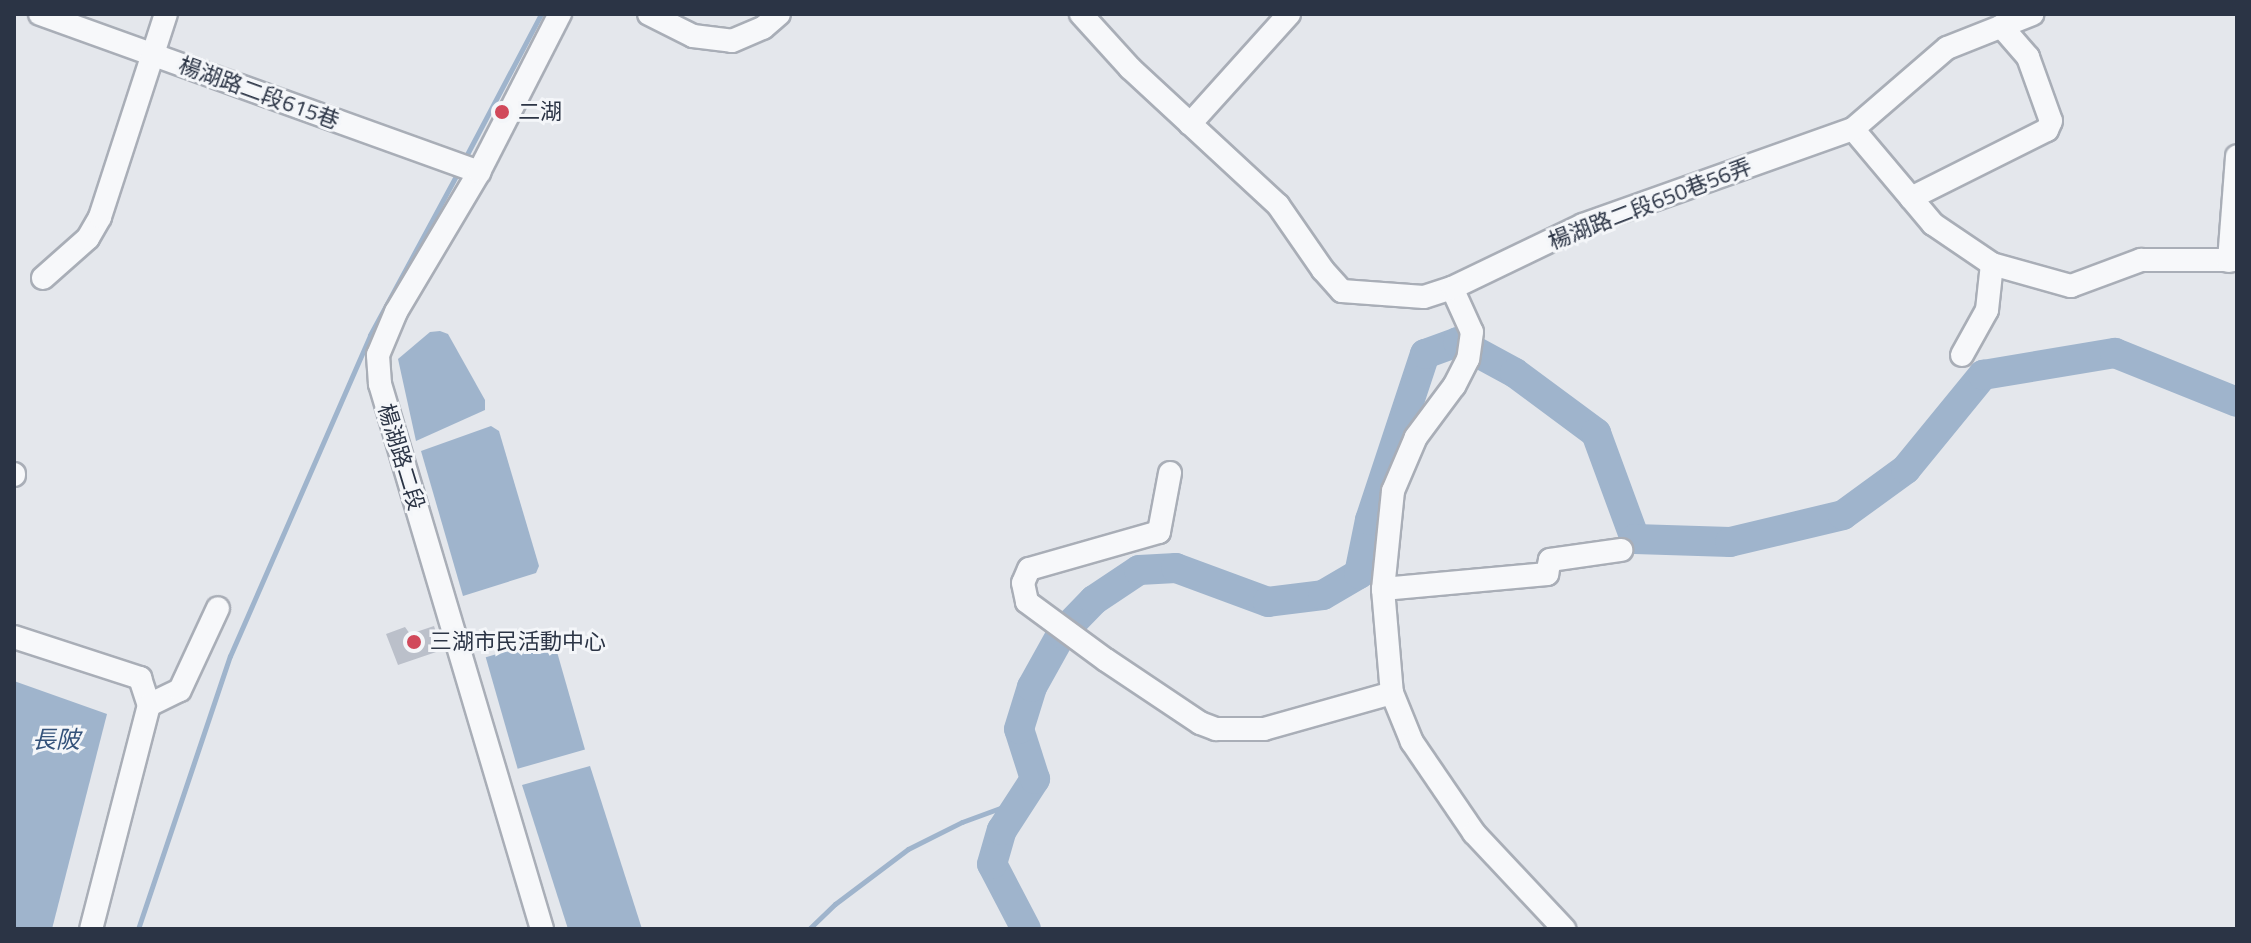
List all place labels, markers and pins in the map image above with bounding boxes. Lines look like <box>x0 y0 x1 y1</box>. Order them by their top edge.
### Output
place label: 二湖 <box>518 99 562 125</box>
marker: 二湖 <box>493 103 511 121</box>
place label: 三湖市民活動中心 <box>430 629 606 655</box>
marker: 三湖市民活動中心 <box>405 633 423 651</box>

